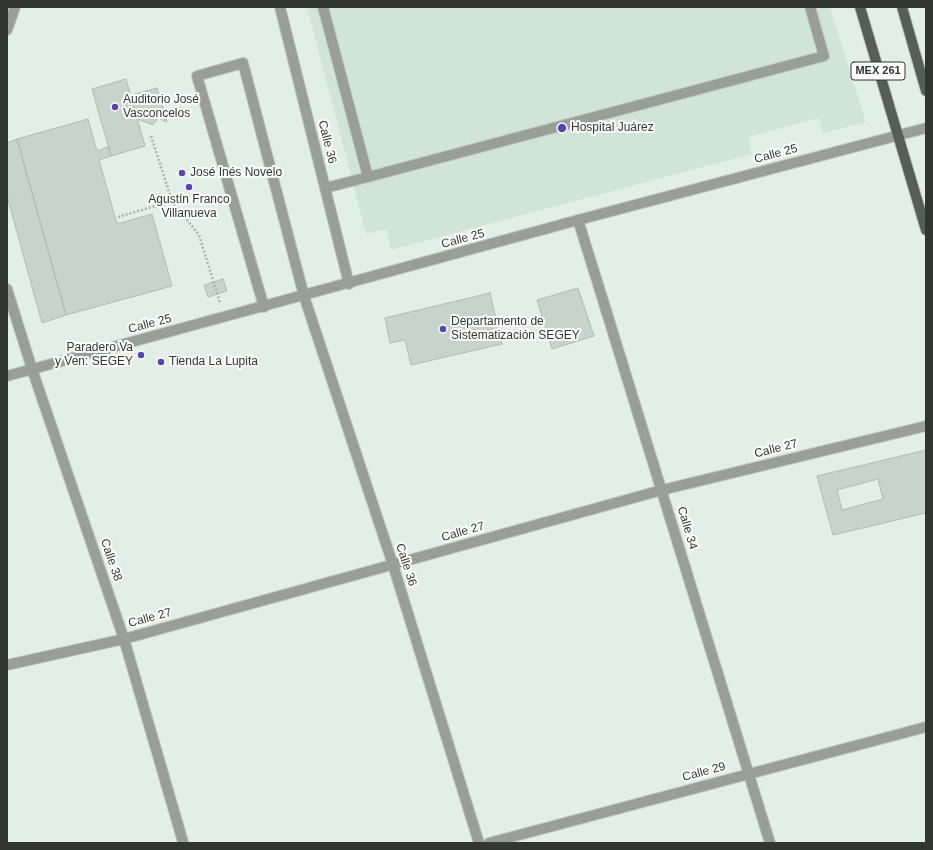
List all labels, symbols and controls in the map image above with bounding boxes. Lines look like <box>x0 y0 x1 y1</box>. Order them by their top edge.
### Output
road number: MEX 261 <box>851 62 905 80</box>
place label: Auditorio José Vasconcelos <box>123 93 199 121</box>
marker: Auditorio José Vasconcelos <box>110 102 120 112</box>
street label: Calle 36 <box>315 119 339 165</box>
place label: Hospital Juárez <box>571 121 654 135</box>
marker: Hospital Juárez <box>556 122 568 134</box>
street label: Calle 25 <box>753 141 799 167</box>
place label: José Inés Novelo <box>190 166 282 180</box>
marker: José Inés Novelo <box>177 168 187 178</box>
marker: Agustín Franco Villanueva <box>184 182 194 192</box>
place label: Agustín Franco Villanueva <box>148 193 230 221</box>
street label: Calle 25 <box>440 226 486 252</box>
street label: Calle 25 <box>127 311 173 337</box>
place label: Departamento de Sistematización SEGEY <box>451 315 580 343</box>
marker: Departamento de Sistematización SEGEY <box>438 324 448 334</box>
place label: Paradero Va y Ven: SEGEY <box>55 341 133 369</box>
marker: Paradero Va y Ven: SEGEY <box>136 350 146 360</box>
place label: Tienda La Lupita <box>169 355 258 369</box>
marker: Tienda La Lupita <box>156 357 166 367</box>
street label: Calle 27 <box>753 437 799 461</box>
street label: Calle 34 <box>674 505 700 551</box>
street label: Calle 27 <box>440 519 486 545</box>
street label: Calle 38 <box>97 537 125 583</box>
street label: Calle 36 <box>392 542 420 588</box>
street label: Calle 27 <box>127 605 173 631</box>
street label: Calle 29 <box>681 759 727 785</box>

